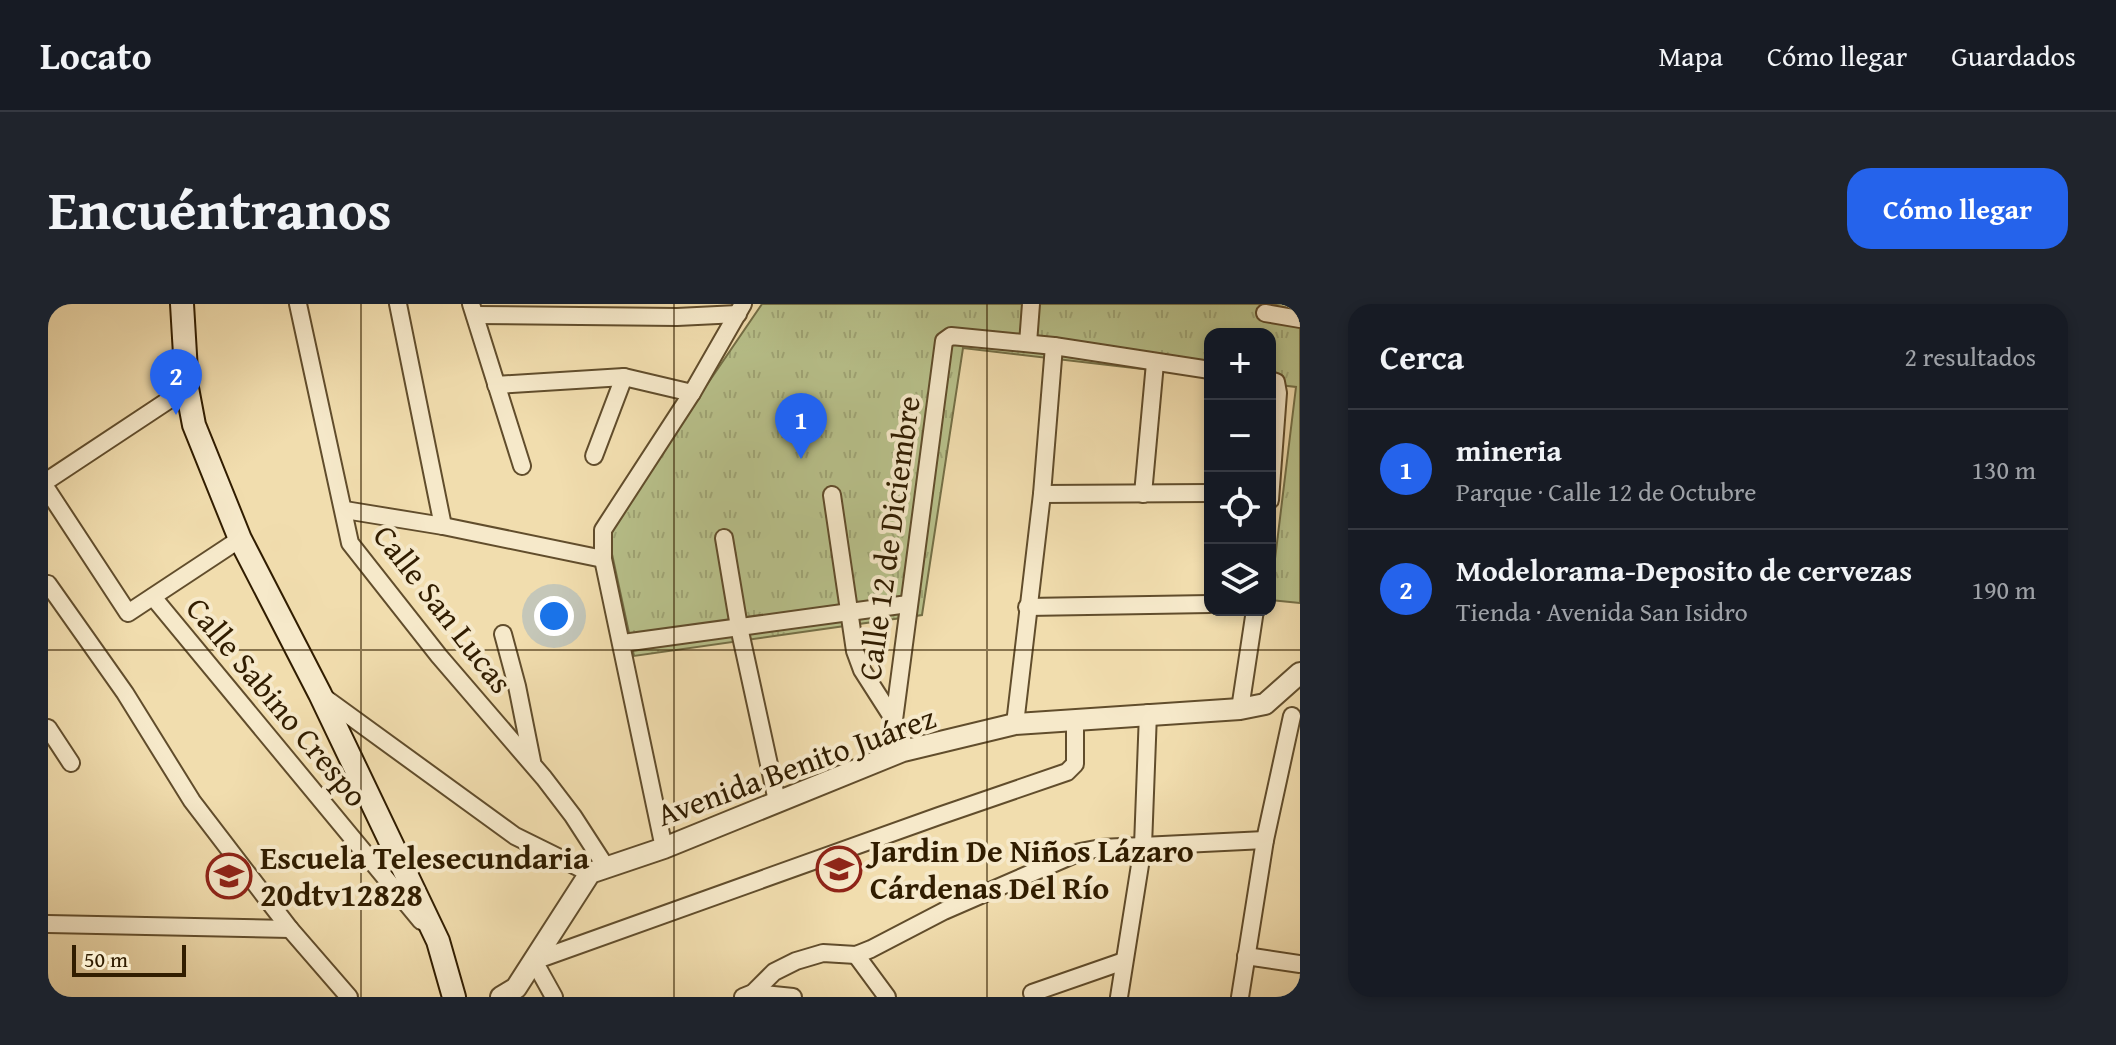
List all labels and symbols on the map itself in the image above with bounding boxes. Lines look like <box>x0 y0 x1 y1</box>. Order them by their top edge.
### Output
pin: 2 <box>150 349 202 415</box>
pin: 1 <box>775 393 827 459</box>
street label: Calle 12 de Diciembre <box>845 393 932 683</box>
street label: Calle San Lucas <box>362 514 524 703</box>
street label: Calle Sabino Crespo <box>175 586 379 817</box>
your location <box>534 596 574 636</box>
street label: Avenida Benito Juárez <box>650 693 942 838</box>
place label: Jardin De Niños Lázaro Cárdenas Del Río <box>865 827 1194 911</box>
place label: Escuela Telesecundaria 20dtv12828 <box>260 834 590 918</box>
school or university icon: Jardin De Niños Lázaro Cárdenas Del Río <box>815 845 863 893</box>
school or university icon: Escuela Telesecundaria 20dtv12828 <box>205 852 253 900</box>
scale bar <box>72 941 186 977</box>

